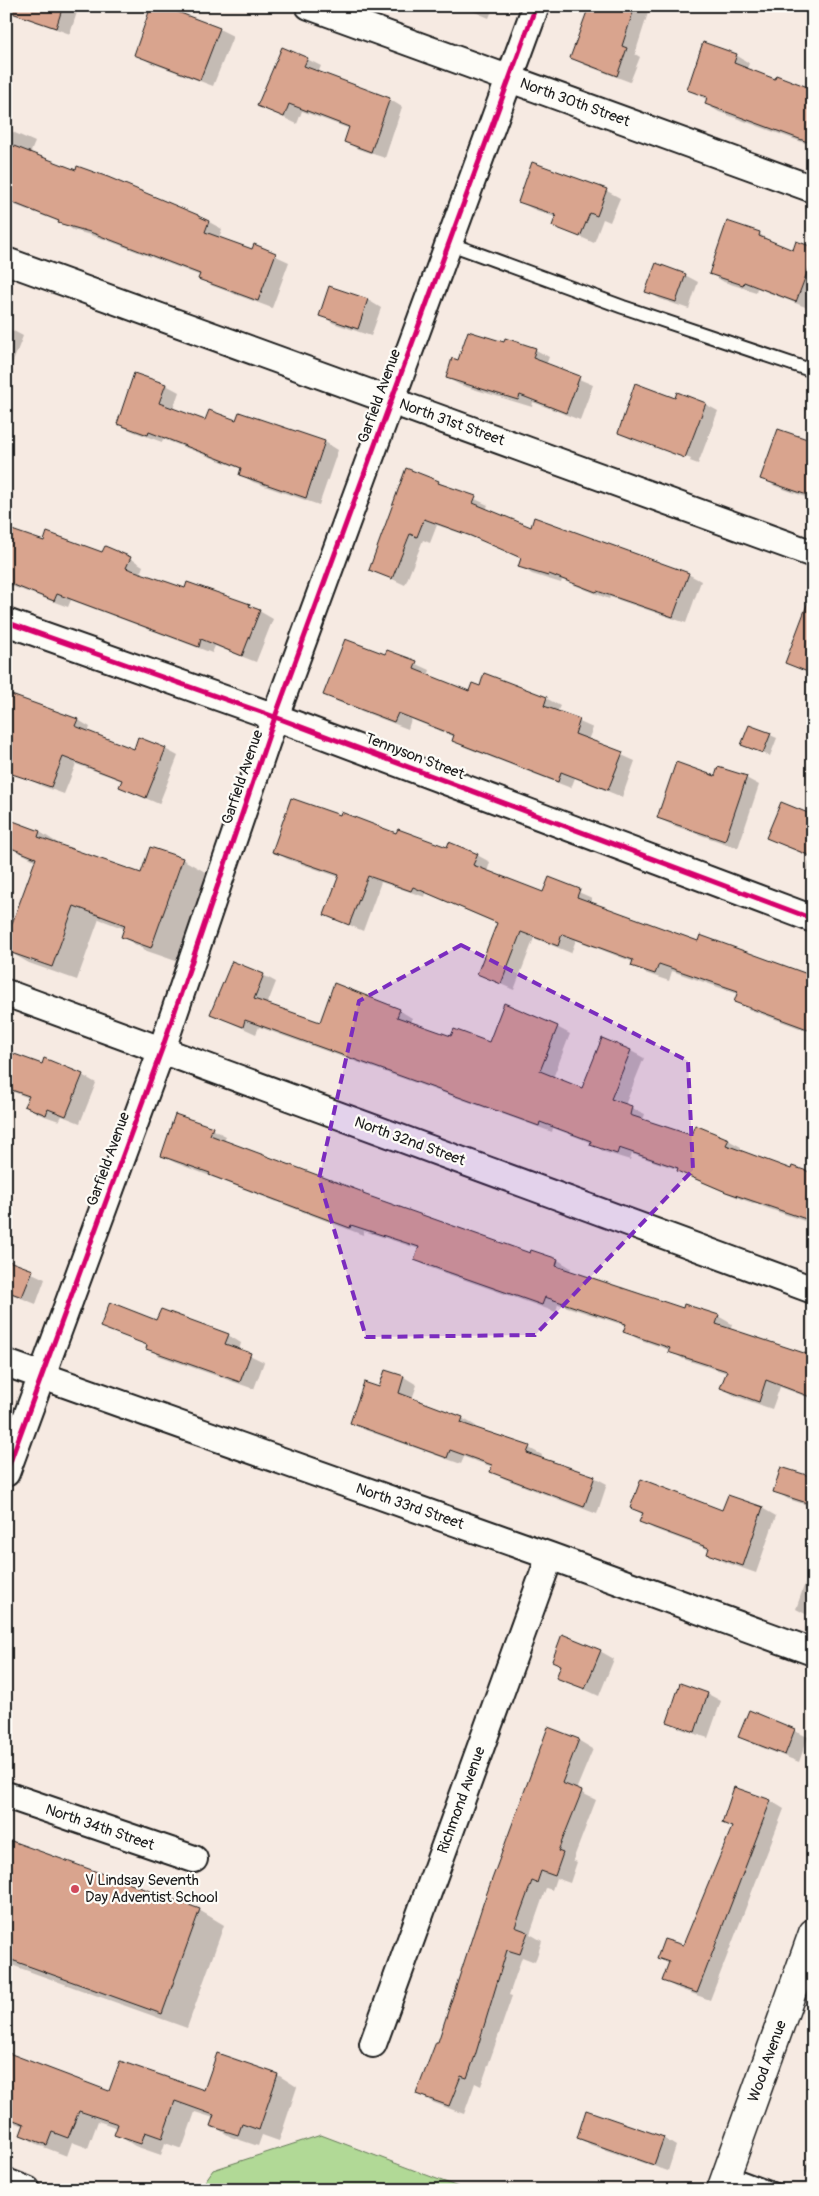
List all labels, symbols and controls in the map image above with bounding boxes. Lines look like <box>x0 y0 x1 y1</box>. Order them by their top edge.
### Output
street label: North 30th Street <box>517 74 633 131</box>
street label: Garfield Avenue <box>354 346 405 446</box>
street label: North 31st Street <box>397 395 508 451</box>
street label: Garfield Avenue <box>217 727 268 827</box>
street label: Tennyson Street <box>363 729 468 784</box>
street label: Garfield Avenue <box>83 1109 134 1209</box>
street label: North 32nd Street <box>352 1113 469 1171</box>
street label: North 33rd Street <box>353 1479 467 1534</box>
street label: Richmond Avenue <box>433 1744 490 1856</box>
street label: North 34th Street <box>43 1800 158 1855</box>
place label: V Lindsay Seventh Day Adventist School <box>85 1871 218 1907</box>
marker: V Lindsay Seventh Day Adventist School <box>69 1883 81 1895</box>
street label: Wood Avenue <box>744 2017 791 2105</box>

